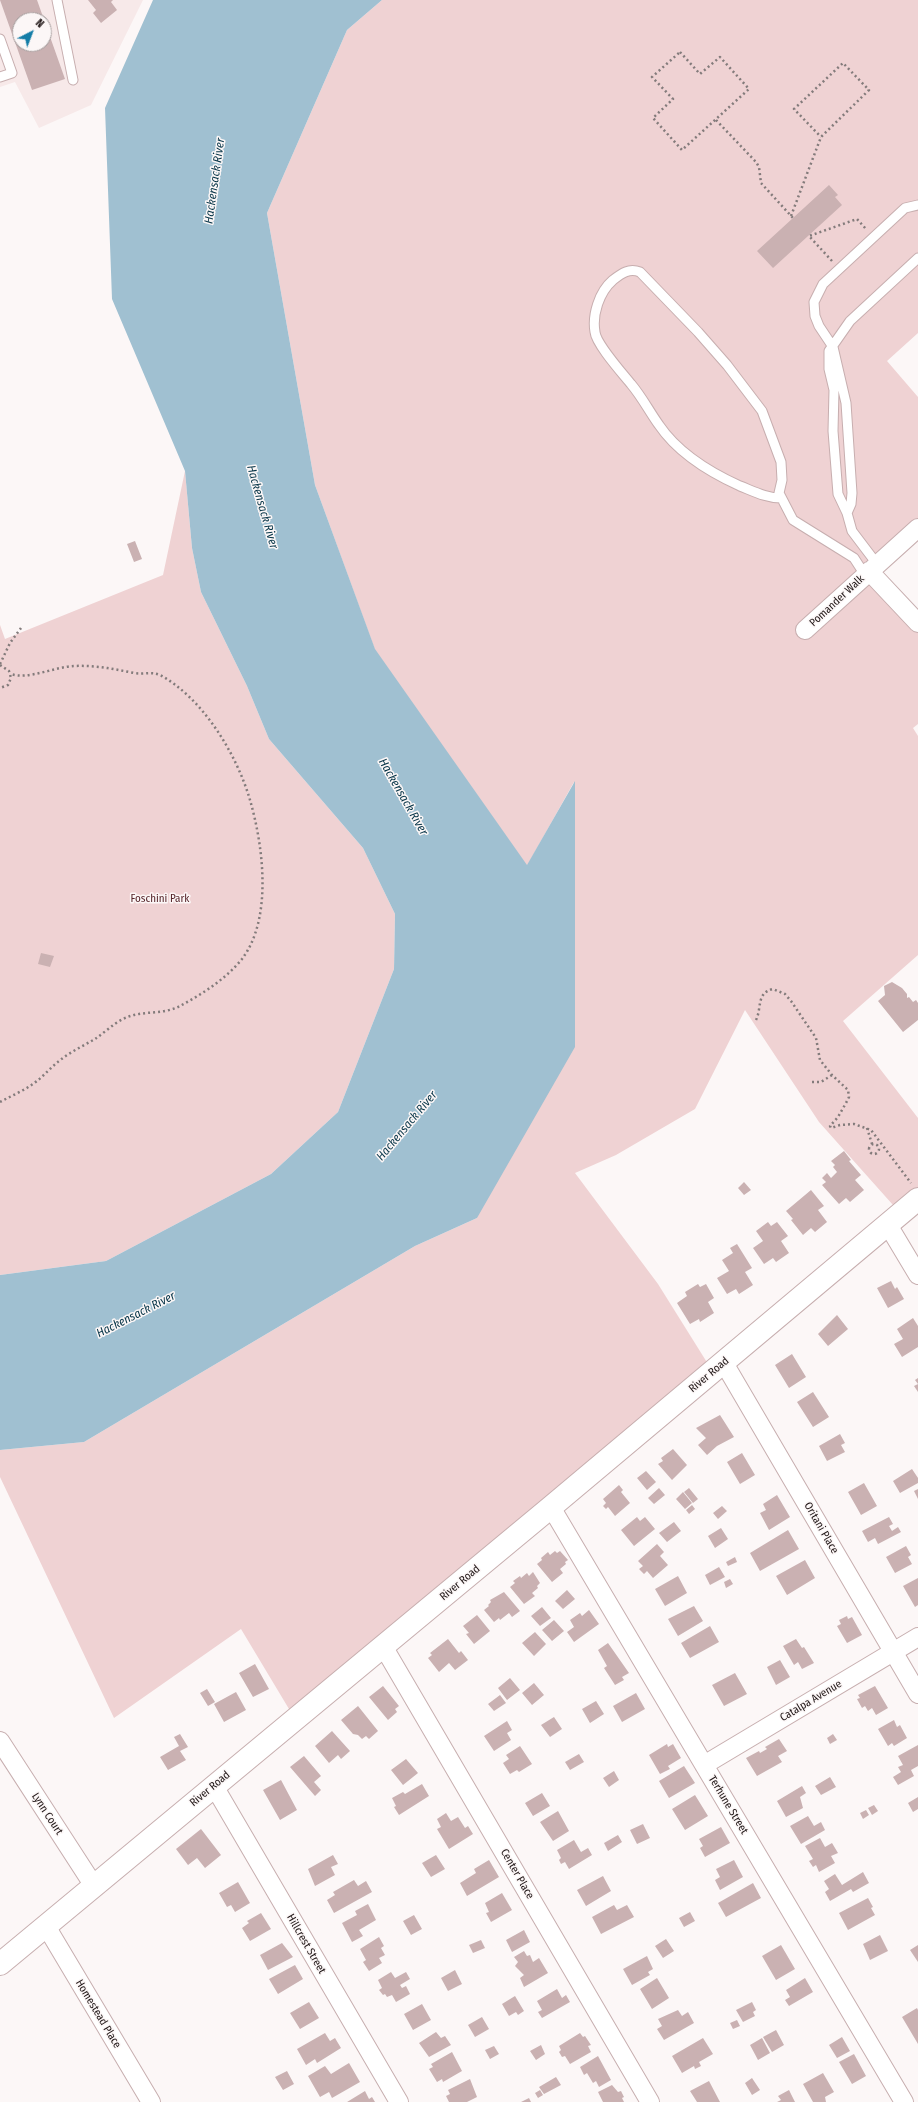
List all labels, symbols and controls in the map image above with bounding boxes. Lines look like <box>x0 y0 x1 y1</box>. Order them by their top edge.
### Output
north arrow <box>12 12 52 52</box>
text: N <box>33 16 46 30</box>
water label: Hackensack River <box>202 137 228 225</box>
water label: Hackensack River <box>243 464 281 550</box>
street label: Pomander Walk <box>807 572 867 630</box>
water label: Hackensack River <box>375 756 431 838</box>
park label: Foschini Park <box>131 892 189 906</box>
water label: Hackensack River <box>374 1088 440 1164</box>
water label: Hackensack River <box>94 1289 178 1341</box>
street label: River Road <box>686 1354 732 1396</box>
street label: Oritani Place <box>801 1500 841 1556</box>
street label: River Road <box>437 1562 483 1604</box>
street label: Catalpa Avenue <box>778 1677 844 1725</box>
street label: River Road <box>187 1768 233 1810</box>
street label: Terhune Street <box>705 1773 751 1837</box>
street label: Lynn Court <box>29 1790 65 1838</box>
street label: Center Place <box>497 1847 537 1901</box>
street label: Hillcrest Street <box>284 1912 328 1976</box>
street label: Homestead Place <box>72 1977 124 2051</box>

